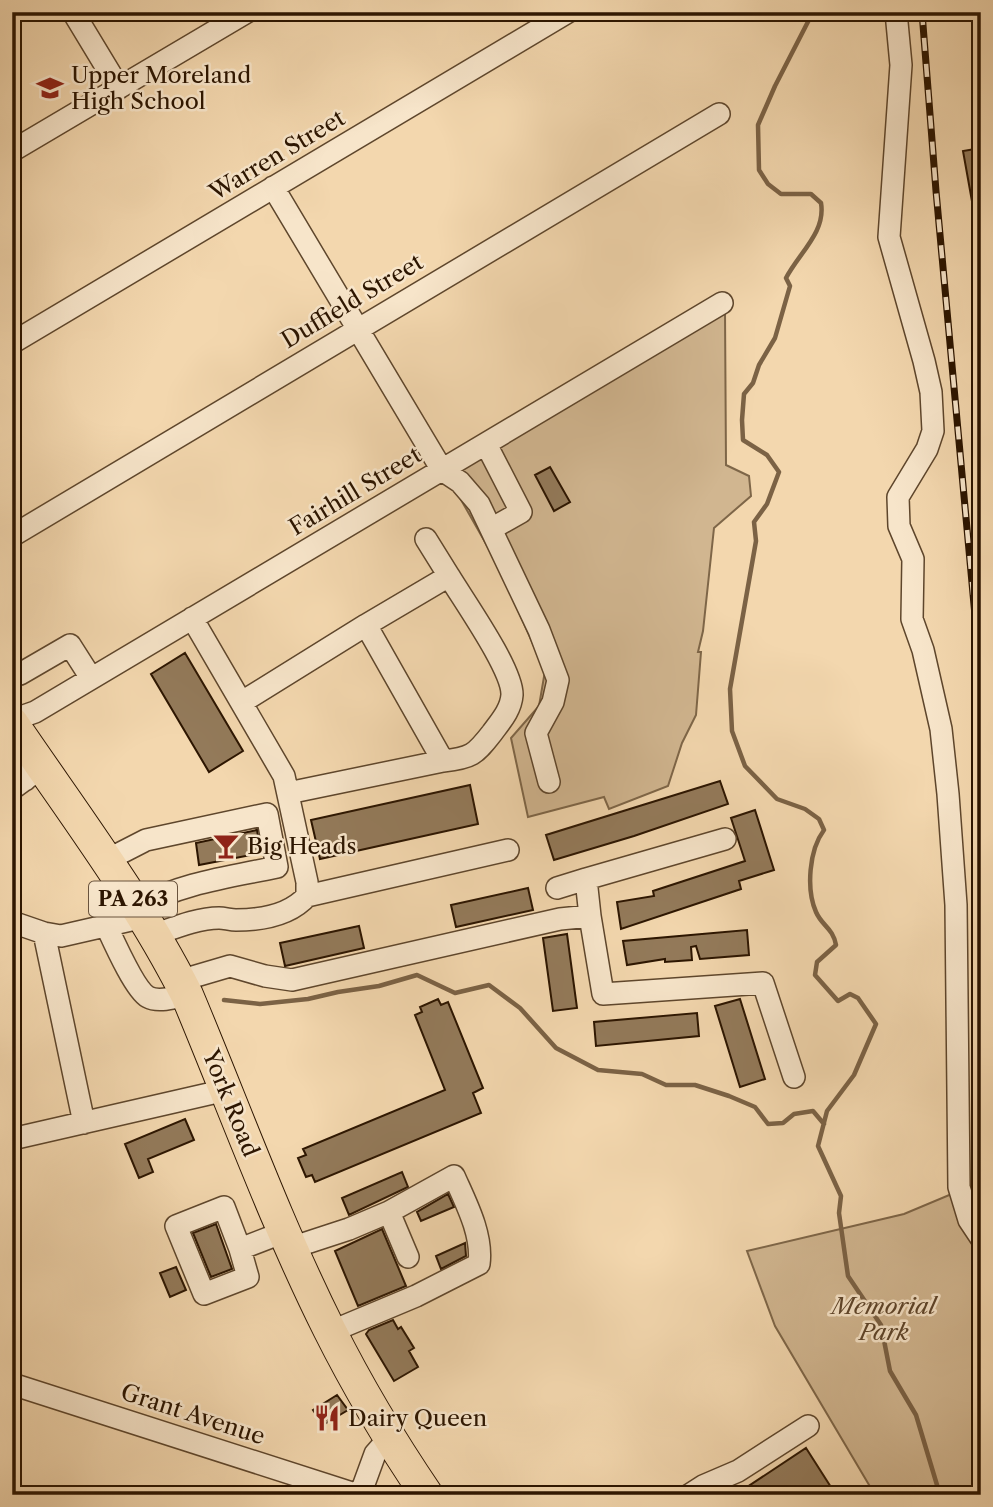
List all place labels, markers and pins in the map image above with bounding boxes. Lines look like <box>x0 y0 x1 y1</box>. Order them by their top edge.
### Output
place label: Upper Moreland High School <box>71 61 251 115</box>
school or university icon: Upper Moreland High School <box>35 73 65 103</box>
bar icon: Big Heads <box>211 831 241 861</box>
place label: Big Heads <box>247 832 356 860</box>
restaurant icon: Dairy Queen <box>312 1403 342 1433</box>
place label: Dairy Queen <box>348 1404 487 1432</box>

